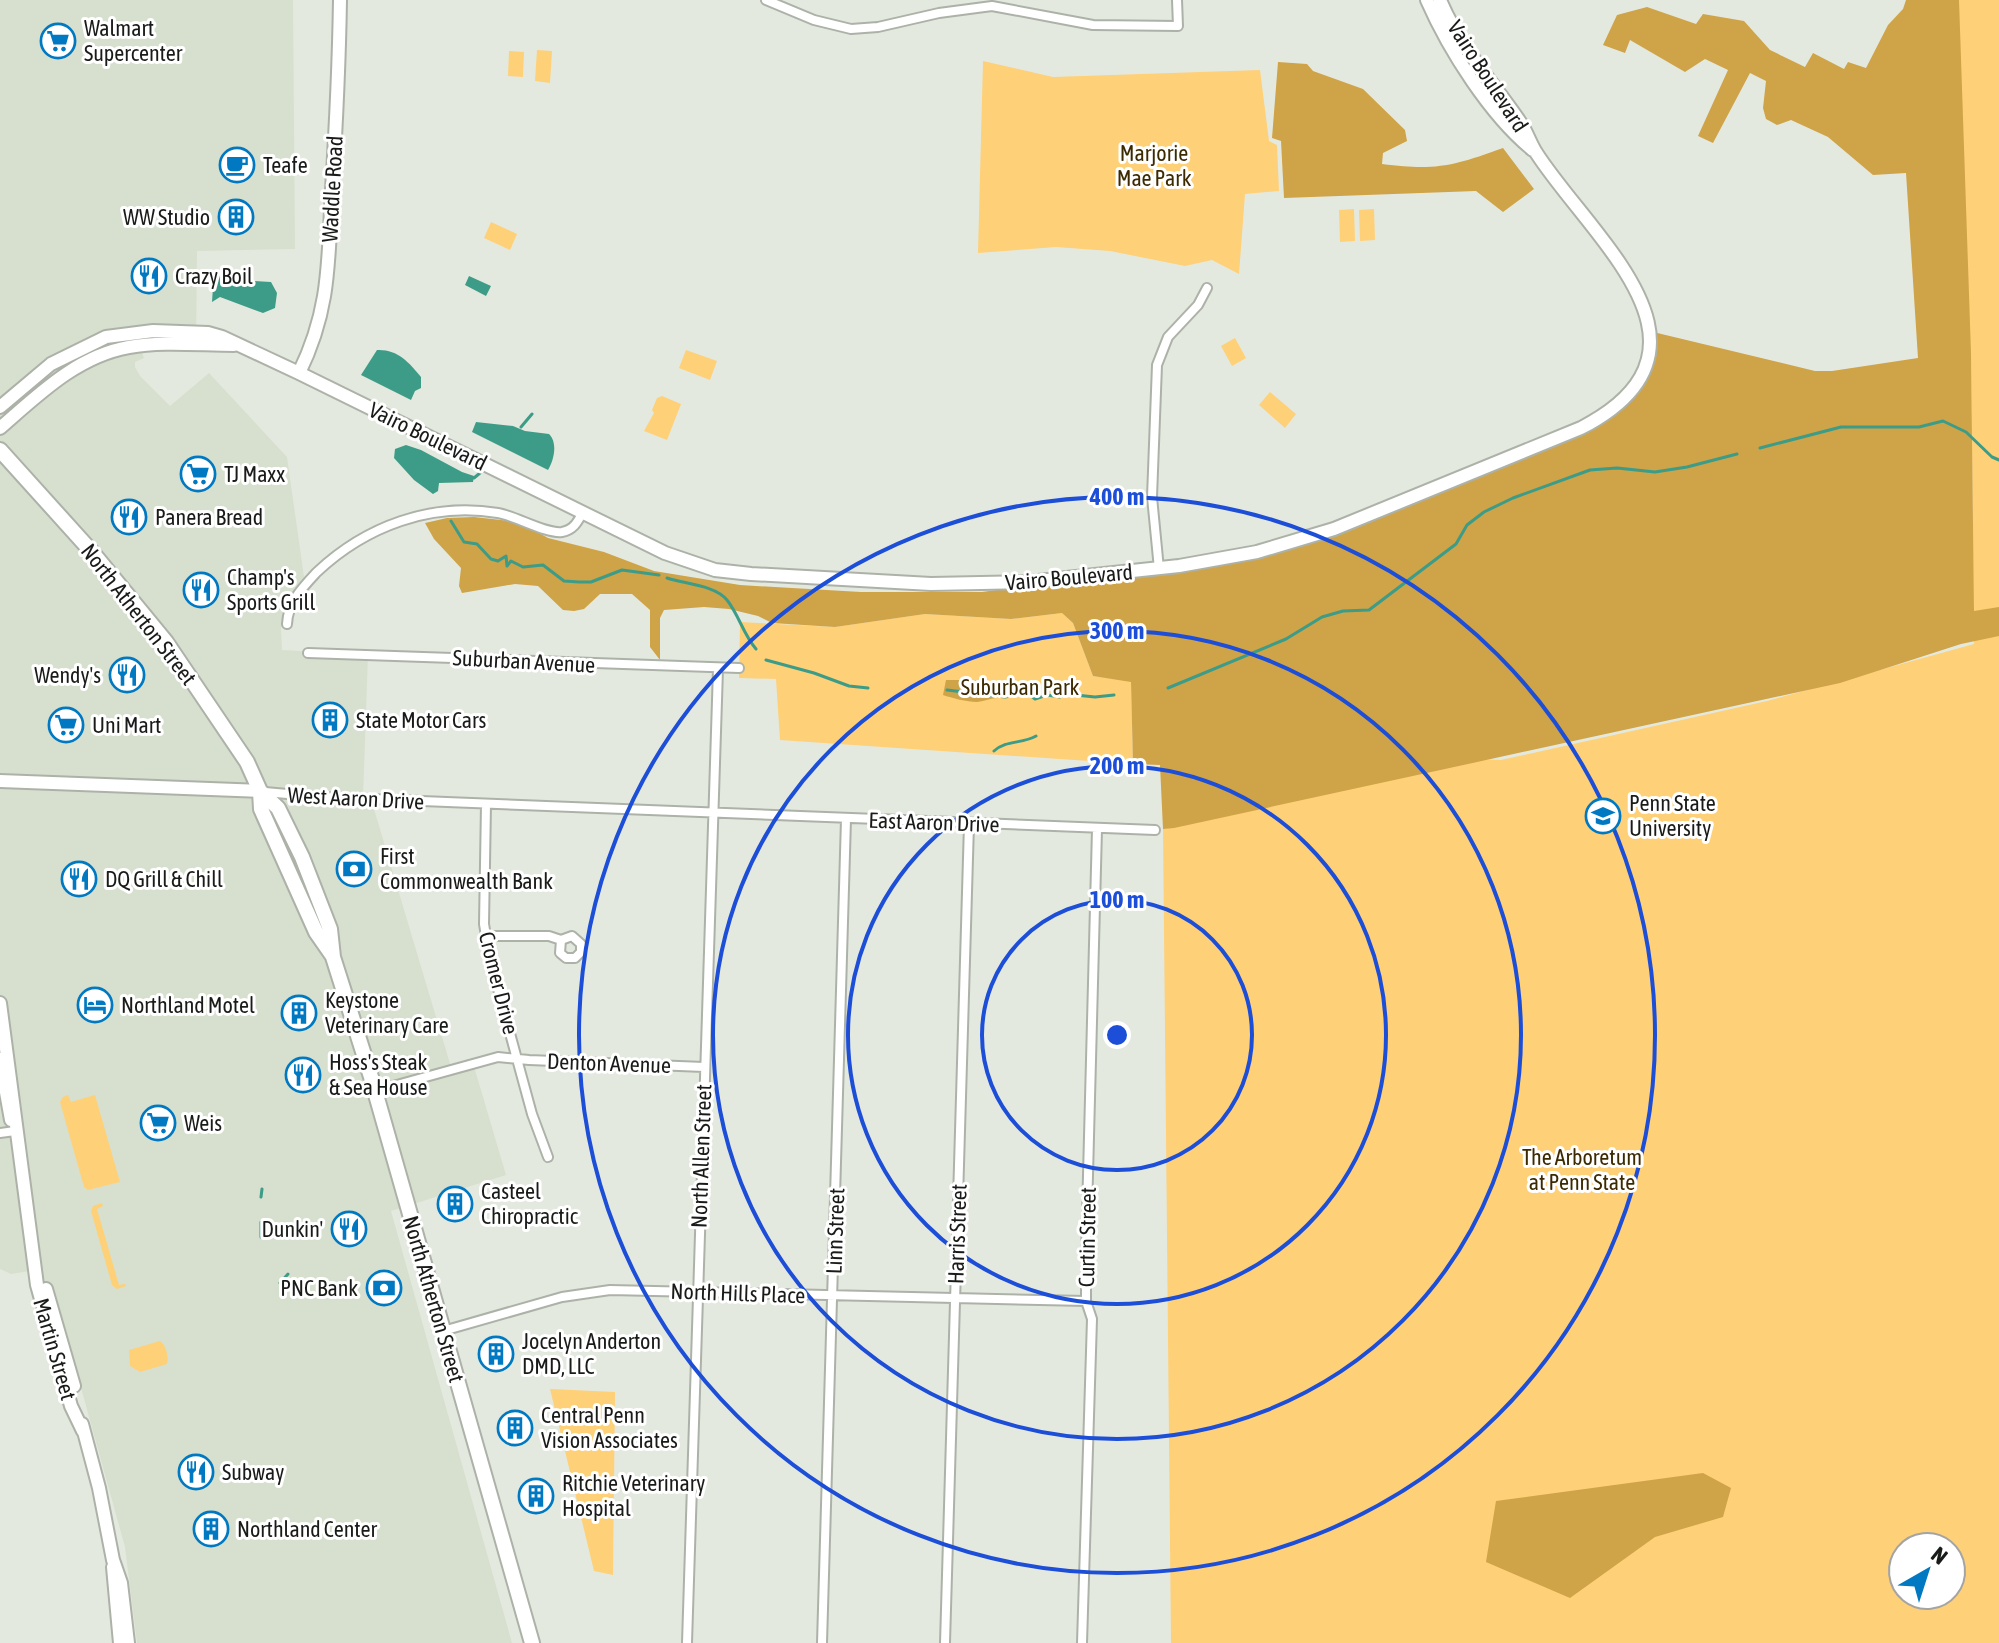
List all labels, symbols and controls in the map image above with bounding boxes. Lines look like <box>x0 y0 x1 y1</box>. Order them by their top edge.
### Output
place label: Walmart Supercenter <box>84 15 183 66</box>
street label: Vairo Boulevard <box>1442 15 1534 137</box>
supermarket icon: Walmart Supercenter <box>39 22 77 60</box>
street label: Waddle Road <box>316 135 348 243</box>
park label: Marjorie Mae Park <box>1117 140 1192 191</box>
cafe icon: Teafe <box>218 146 256 184</box>
place label: Teafe <box>263 152 308 178</box>
building icon: WW Studio <box>217 198 255 236</box>
place label: WW Studio <box>123 204 210 230</box>
restaurant icon: Crazy Boil <box>130 257 168 295</box>
place label: Crazy Boil <box>175 263 253 289</box>
street label: Vairo Boulevard <box>365 396 491 476</box>
supermarket icon: TJ Maxx <box>179 455 217 493</box>
place label: TJ Maxx <box>224 461 285 487</box>
text: 400 m <box>1089 483 1144 510</box>
restaurant icon: Panera Bread <box>110 498 148 536</box>
place label: Panera Bread <box>155 504 263 530</box>
street label: North Atherton Street <box>76 538 202 690</box>
street label: Vairo Boulevard <box>1004 558 1134 596</box>
place label: Champ's Sports Grill <box>227 564 315 615</box>
restaurant icon: Champ's Sports Grill <box>182 571 220 609</box>
text: 300 m <box>1090 617 1144 644</box>
street label: Suburban Avenue <box>452 644 596 678</box>
restaurant icon: Wendy's <box>108 656 146 694</box>
place label: Wendy's <box>34 662 101 688</box>
park label: Suburban Park <box>961 674 1080 700</box>
building icon: State Motor Cars <box>311 701 349 739</box>
supermarket icon: Uni Mart <box>47 706 85 744</box>
place label: State Motor Cars <box>356 707 487 733</box>
place label: Uni Mart <box>92 712 161 738</box>
text: 200 m <box>1090 752 1144 779</box>
street label: West Aaron Drive <box>287 781 425 815</box>
place label: Penn State University <box>1629 790 1716 841</box>
school or university icon: Penn State University <box>1584 797 1622 835</box>
street label: East Aaron Drive <box>868 807 1000 837</box>
place label: First Commonwealth Bank <box>380 843 553 894</box>
bank icon: First Commonwealth Bank <box>335 850 373 888</box>
restaurant icon: DQ Grill & Chill <box>60 860 98 898</box>
place label: DQ Grill & Chill <box>105 866 223 892</box>
text: 100 m <box>1090 886 1144 913</box>
street label: Cromer Drive <box>474 929 524 1037</box>
hotel icon: Northland Motel <box>76 986 114 1024</box>
place label: Keystone Veterinary Care <box>325 987 449 1038</box>
place label: Northland Motel <box>121 992 255 1018</box>
building icon: Keystone Veterinary Care <box>280 994 318 1032</box>
centre of rings <box>1103 1021 1131 1049</box>
street label: Denton Avenue <box>547 1048 671 1078</box>
place label: Hoss's Steak & Sea House <box>329 1049 428 1100</box>
restaurant icon: Hoss's Steak & Sea House <box>284 1056 322 1094</box>
street label: North Allen Street <box>685 1084 717 1228</box>
supermarket icon: Weis <box>139 1104 177 1142</box>
place label: Weis <box>184 1110 222 1136</box>
park label: The Arboretum at Penn State <box>1522 1144 1642 1195</box>
place label: Casteel Chiropractic <box>481 1178 579 1229</box>
street label: Harris Street <box>942 1184 972 1284</box>
building icon: Casteel Chiropractic <box>436 1185 474 1223</box>
street label: Linn Street <box>821 1187 849 1275</box>
street label: Curtin Street <box>1073 1187 1101 1287</box>
restaurant icon: Dunkin' <box>330 1210 368 1248</box>
street label: North Atherton Street <box>398 1213 470 1385</box>
place label: Dunkin' <box>261 1216 323 1242</box>
bank icon: PNC Bank <box>365 1269 403 1307</box>
place label: PNC Bank <box>280 1275 358 1301</box>
street label: North Hills Place <box>670 1278 806 1308</box>
street label: Martin Street <box>28 1295 82 1403</box>
place label: Jocelyn Anderton DMD, LLC <box>522 1328 661 1379</box>
building icon: Jocelyn Anderton DMD, LLC <box>477 1335 515 1373</box>
place label: Central Penn Vision Associates <box>541 1402 678 1453</box>
building icon: Central Penn Vision Associates <box>496 1409 534 1447</box>
restaurant icon: Subway <box>177 1453 215 1491</box>
place label: Subway <box>222 1459 284 1485</box>
place label: Ritchie Veterinary Hospital <box>562 1470 705 1521</box>
building icon: Ritchie Veterinary Hospital <box>517 1477 555 1515</box>
building icon: Northland Center <box>192 1510 230 1548</box>
place label: Northland Center <box>237 1516 377 1542</box>
north arrow <box>1887 1531 1967 1611</box>
text: N <box>1926 1541 1953 1570</box>

